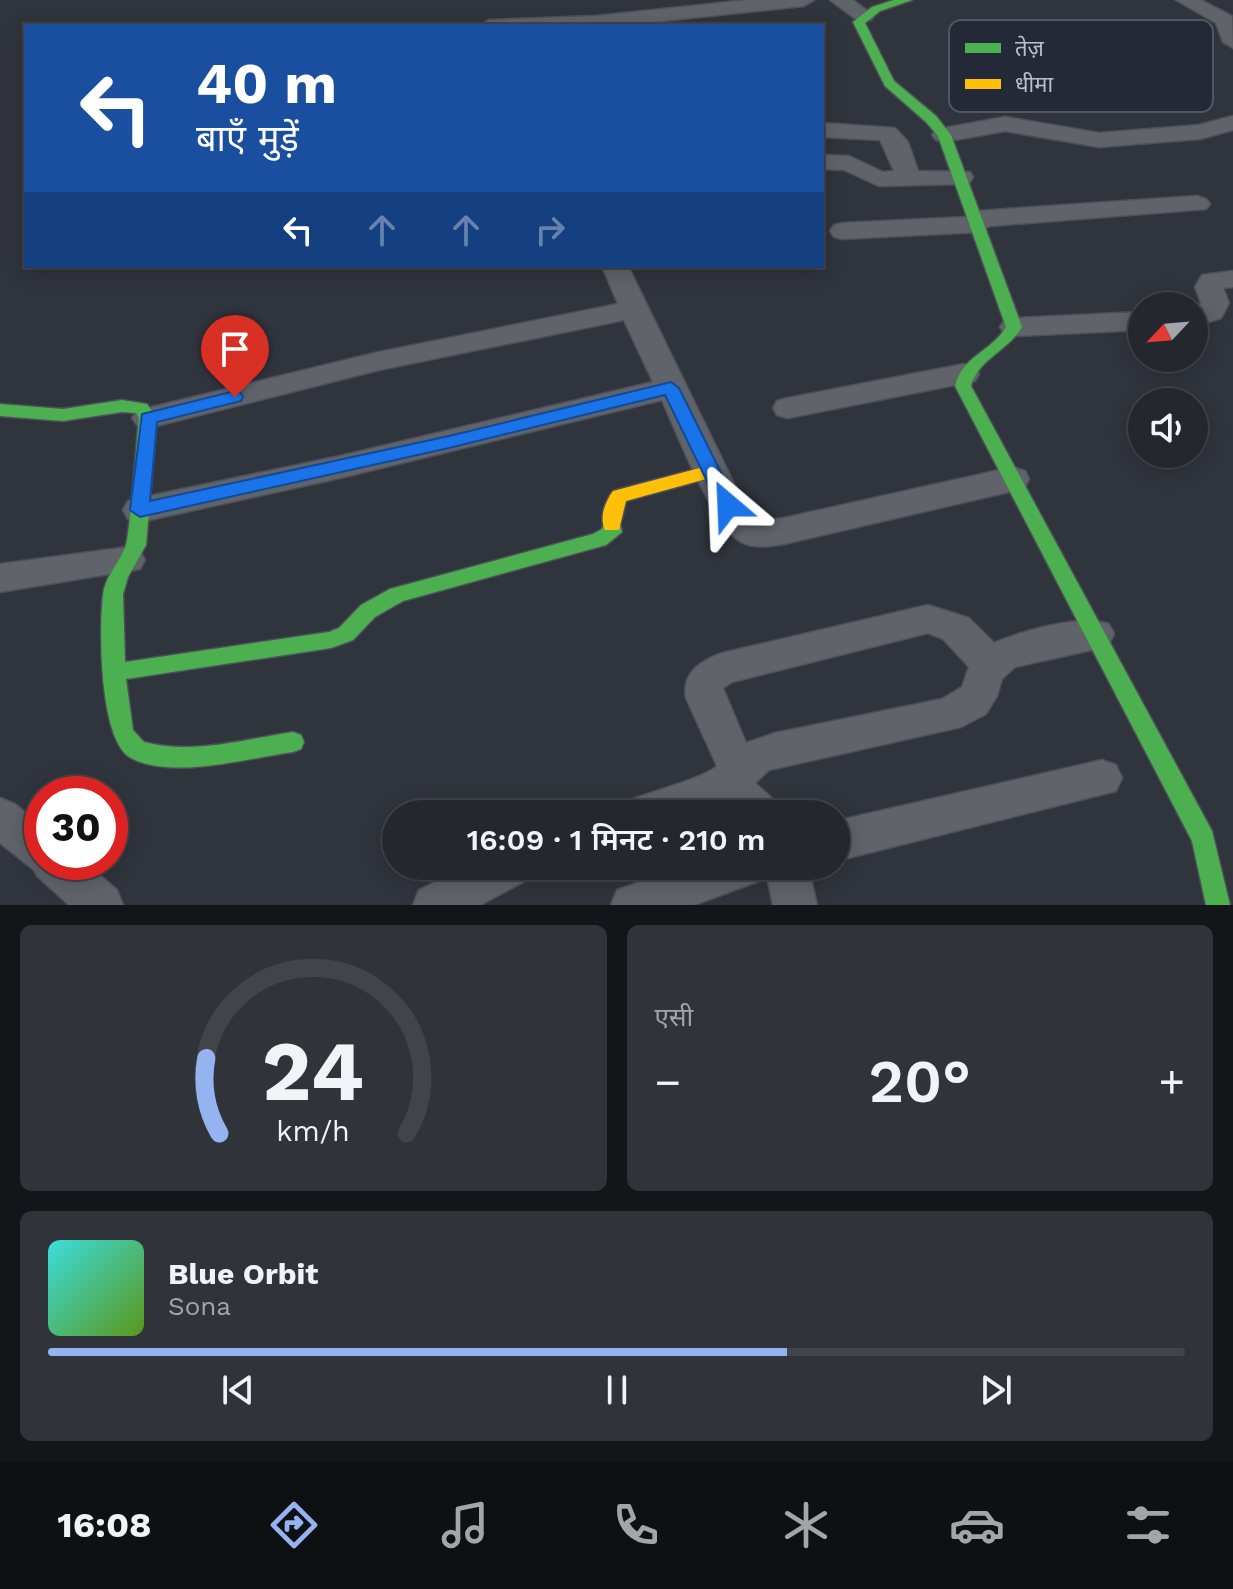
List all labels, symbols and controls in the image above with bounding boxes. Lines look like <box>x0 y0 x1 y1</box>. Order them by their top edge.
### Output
legend <box>949 20 1213 112</box>
text: तेज़ <box>1015 35 1045 61</box>
text: 40 m <box>196 51 337 117</box>
icon: left <box>64 56 168 160</box>
text: धीमा <box>1015 72 1053 97</box>
text: बाएँ मुड़ें <box>196 118 299 160</box>
icon: left <box>276 208 320 252</box>
icon: ahead <box>360 208 404 252</box>
icon: ahead <box>444 208 488 252</box>
icon: right <box>528 208 572 252</box>
north arrow <box>1128 292 1208 372</box>
map controls <box>1128 292 1208 468</box>
pin <box>201 315 269 397</box>
icon: arrive <box>213 327 257 371</box>
button: sound <box>1128 388 1208 468</box>
position arrow <box>686 463 770 547</box>
speed limit sign: 30 <box>24 776 128 880</box>
text: 16:09 · 1 मिनट · 210 m <box>467 822 765 857</box>
text: एसी <box>655 1002 693 1032</box>
text: 24 <box>262 1023 364 1120</box>
text: 20° <box>868 1046 971 1117</box>
text: − <box>655 1056 681 1108</box>
text: + <box>1158 1056 1185 1108</box>
text: km/h <box>276 1114 350 1148</box>
text: Blue Orbit <box>168 1256 318 1291</box>
text: Sona <box>168 1291 231 1321</box>
icon: previous <box>216 1368 260 1412</box>
icon: pause <box>595 1368 639 1412</box>
icon: next <box>974 1368 1018 1412</box>
icon: directions <box>266 1497 322 1553</box>
icon: music <box>437 1497 493 1553</box>
icon: phone <box>608 1497 664 1553</box>
icon: climate <box>778 1497 834 1553</box>
icon: car <box>949 1497 1005 1553</box>
icon: filters <box>1120 1497 1176 1553</box>
text: 16:08 <box>57 1504 152 1546</box>

